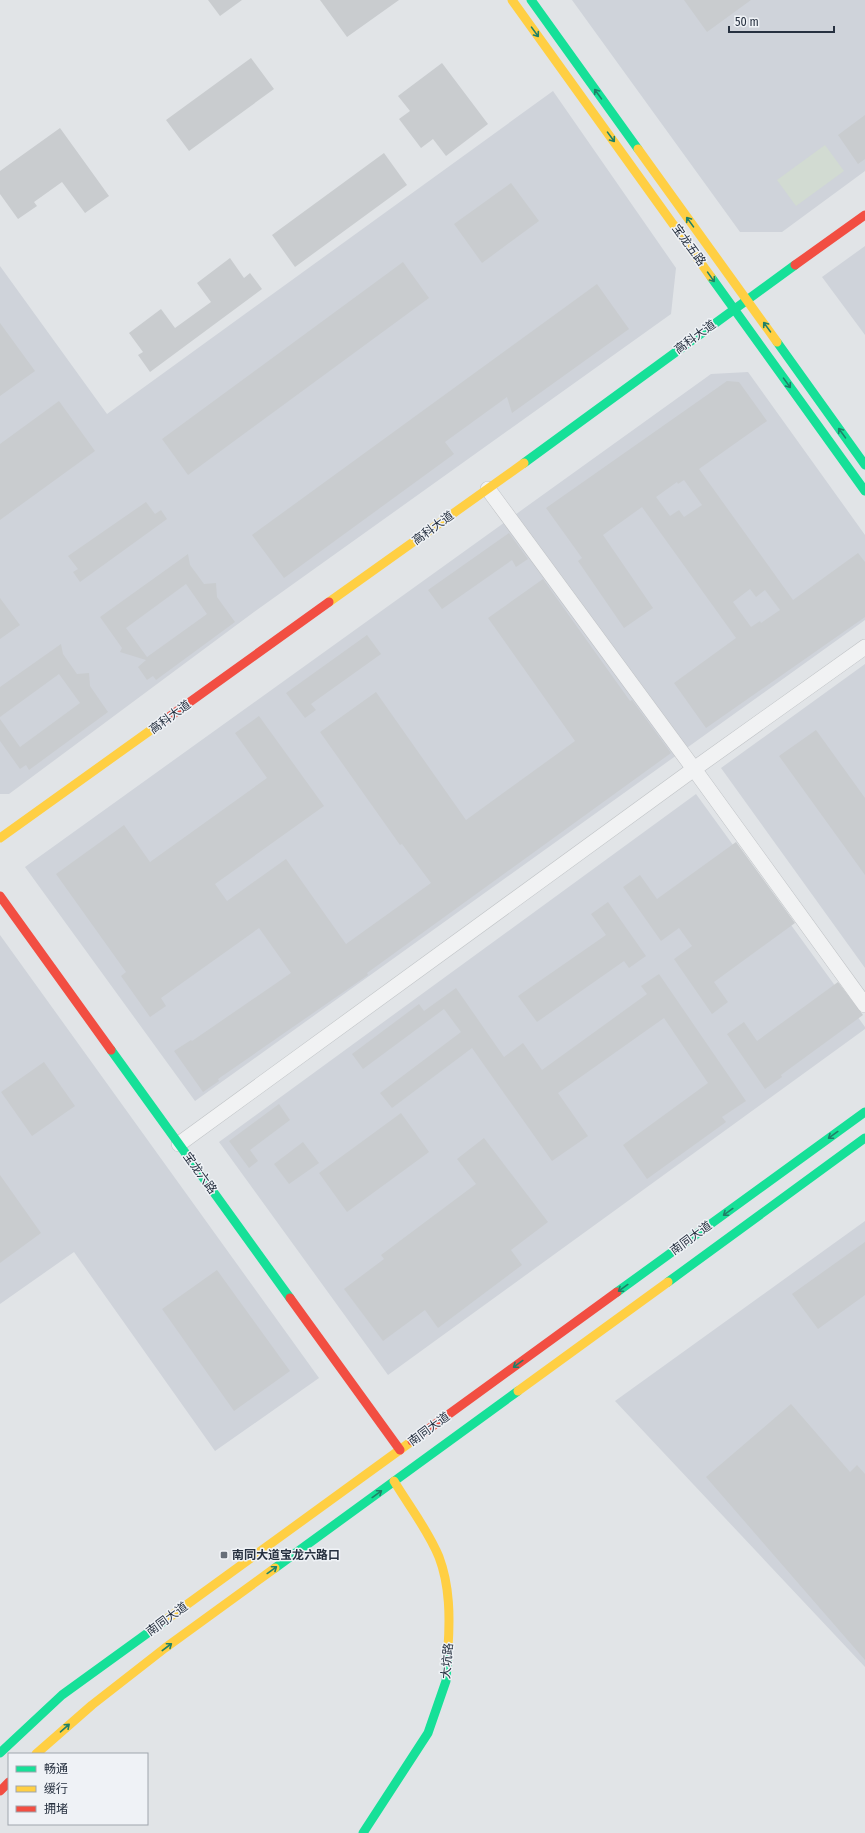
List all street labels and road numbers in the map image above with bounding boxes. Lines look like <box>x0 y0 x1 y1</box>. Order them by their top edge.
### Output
street label: 宝龙五路 <box>669 221 709 269</box>
street label: 高科大道 <box>671 317 719 357</box>
street label: 高科大道 <box>409 508 457 548</box>
street label: 高科大道 <box>146 697 194 737</box>
street label: 宝龙六路 <box>180 1149 220 1197</box>
street label: 南同大道 <box>667 1218 715 1258</box>
street label: 南同大道 <box>405 1409 453 1449</box>
street label: 南同大道 <box>143 1599 191 1639</box>
street label: 大坑路 <box>438 1642 456 1680</box>

